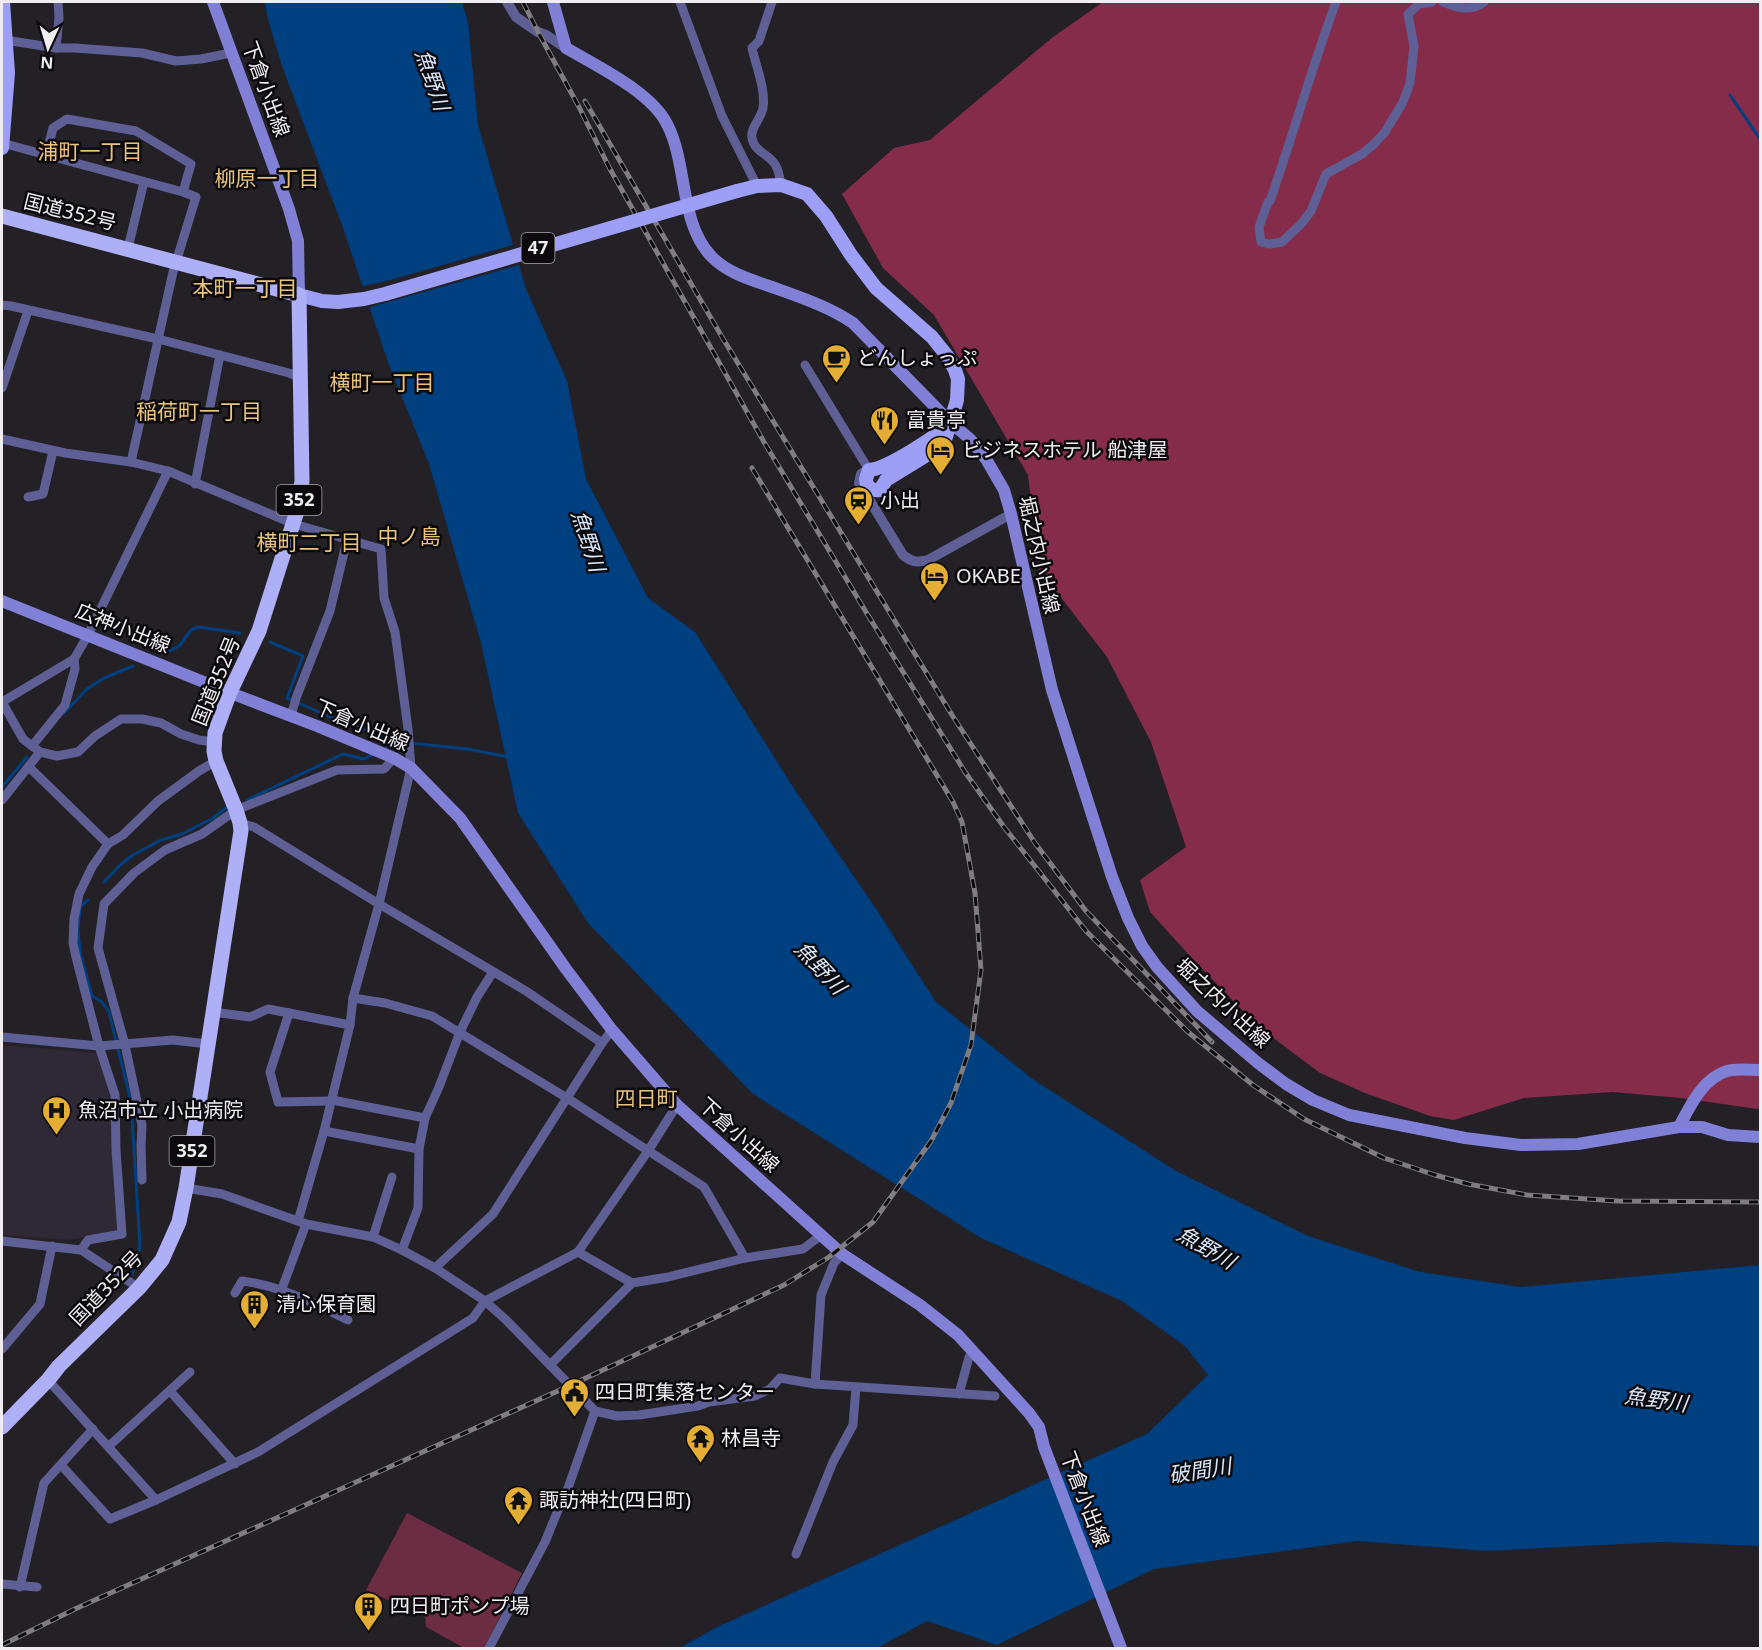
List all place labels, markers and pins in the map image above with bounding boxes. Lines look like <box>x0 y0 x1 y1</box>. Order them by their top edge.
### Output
cafe icon: どんしょっぷ <box>820 342 852 384</box>
place label: どんしょっぷ <box>857 344 977 371</box>
restaurant icon: 富貴亭 <box>869 404 901 446</box>
place label: 富貴亭 <box>906 406 966 433</box>
hotel icon: ビジネスホテル 船津屋 <box>925 434 957 476</box>
place label: ビジネスホテル 船津屋 <box>962 436 1167 463</box>
station icon: 小出 <box>843 484 875 526</box>
place label: 小出 <box>880 486 920 513</box>
hotel icon: OKABE <box>919 560 951 602</box>
place label: OKABE <box>956 562 1021 589</box>
hospital icon: 魚沼市立 小出病院 <box>41 1094 73 1136</box>
place label: 魚沼市立 小出病院 <box>78 1096 243 1123</box>
building icon: 清心保育園 <box>239 1288 271 1330</box>
place label: 清心保育園 <box>276 1290 376 1317</box>
public building icon: 四日町集落センター <box>558 1376 590 1418</box>
place label: 四日町集落センター <box>595 1378 775 1405</box>
temple icon: 林昌寺 <box>684 1422 716 1464</box>
place label: 林昌寺 <box>721 1424 781 1451</box>
temple icon: 諏訪神社(四日町) <box>502 1484 534 1526</box>
place label: 諏訪神社(四日町) <box>539 1486 691 1513</box>
building icon: 四日町ポンプ場 <box>353 1590 385 1632</box>
place label: 四日町ポンプ場 <box>390 1592 529 1619</box>

